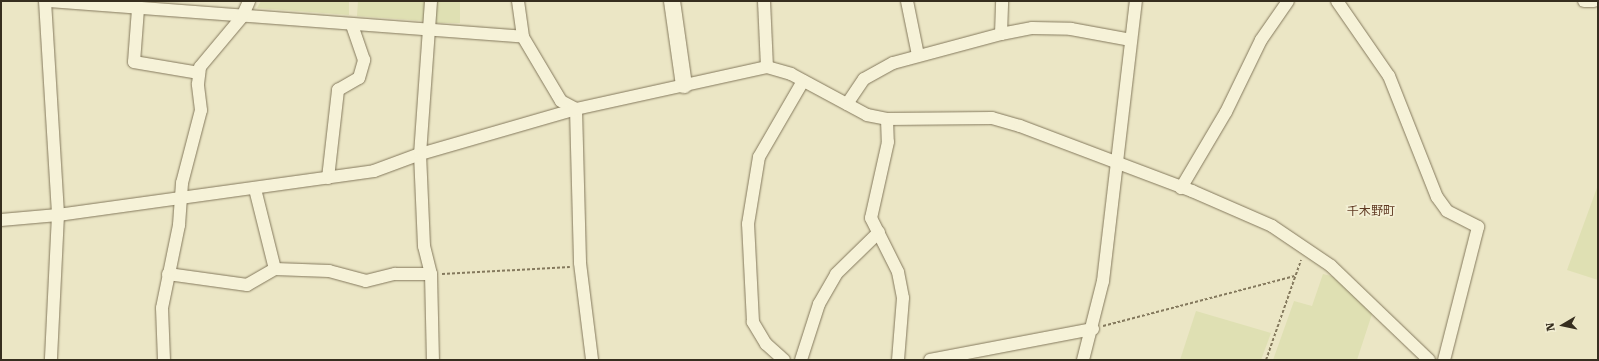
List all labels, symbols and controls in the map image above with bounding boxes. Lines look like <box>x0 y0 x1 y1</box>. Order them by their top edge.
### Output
district label: 千木野町 <box>1347 205 1395 219</box>
north arrow <box>1543 305 1583 345</box>
text: N <box>1544 322 1558 332</box>

